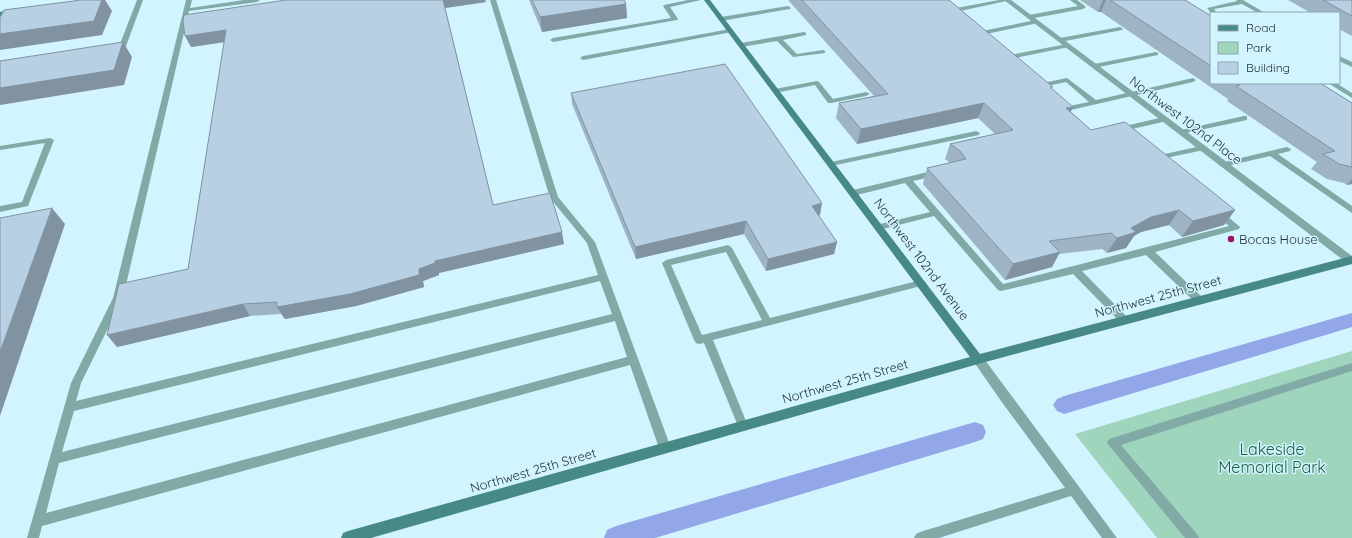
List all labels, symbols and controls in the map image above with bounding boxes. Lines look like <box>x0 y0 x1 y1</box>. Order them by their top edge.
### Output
legend <box>1210 12 1340 84</box>
text: Road <box>1246 20 1276 35</box>
text: Park <box>1246 40 1271 55</box>
text: Building <box>1246 60 1290 75</box>
street label: Northwest 102nd Place <box>1127 72 1245 168</box>
street label: Northwest 102nd Avenue <box>871 195 973 323</box>
place label: Bocas House <box>1239 231 1318 247</box>
marker: Bocas House <box>1226 234 1236 244</box>
street label: Northwest 25th Street <box>1093 271 1223 321</box>
street label: Northwest 25th Street <box>780 355 910 407</box>
park label: Lakeside Memorial Park <box>1218 439 1326 477</box>
street label: Northwest 25th Street <box>468 444 598 496</box>

